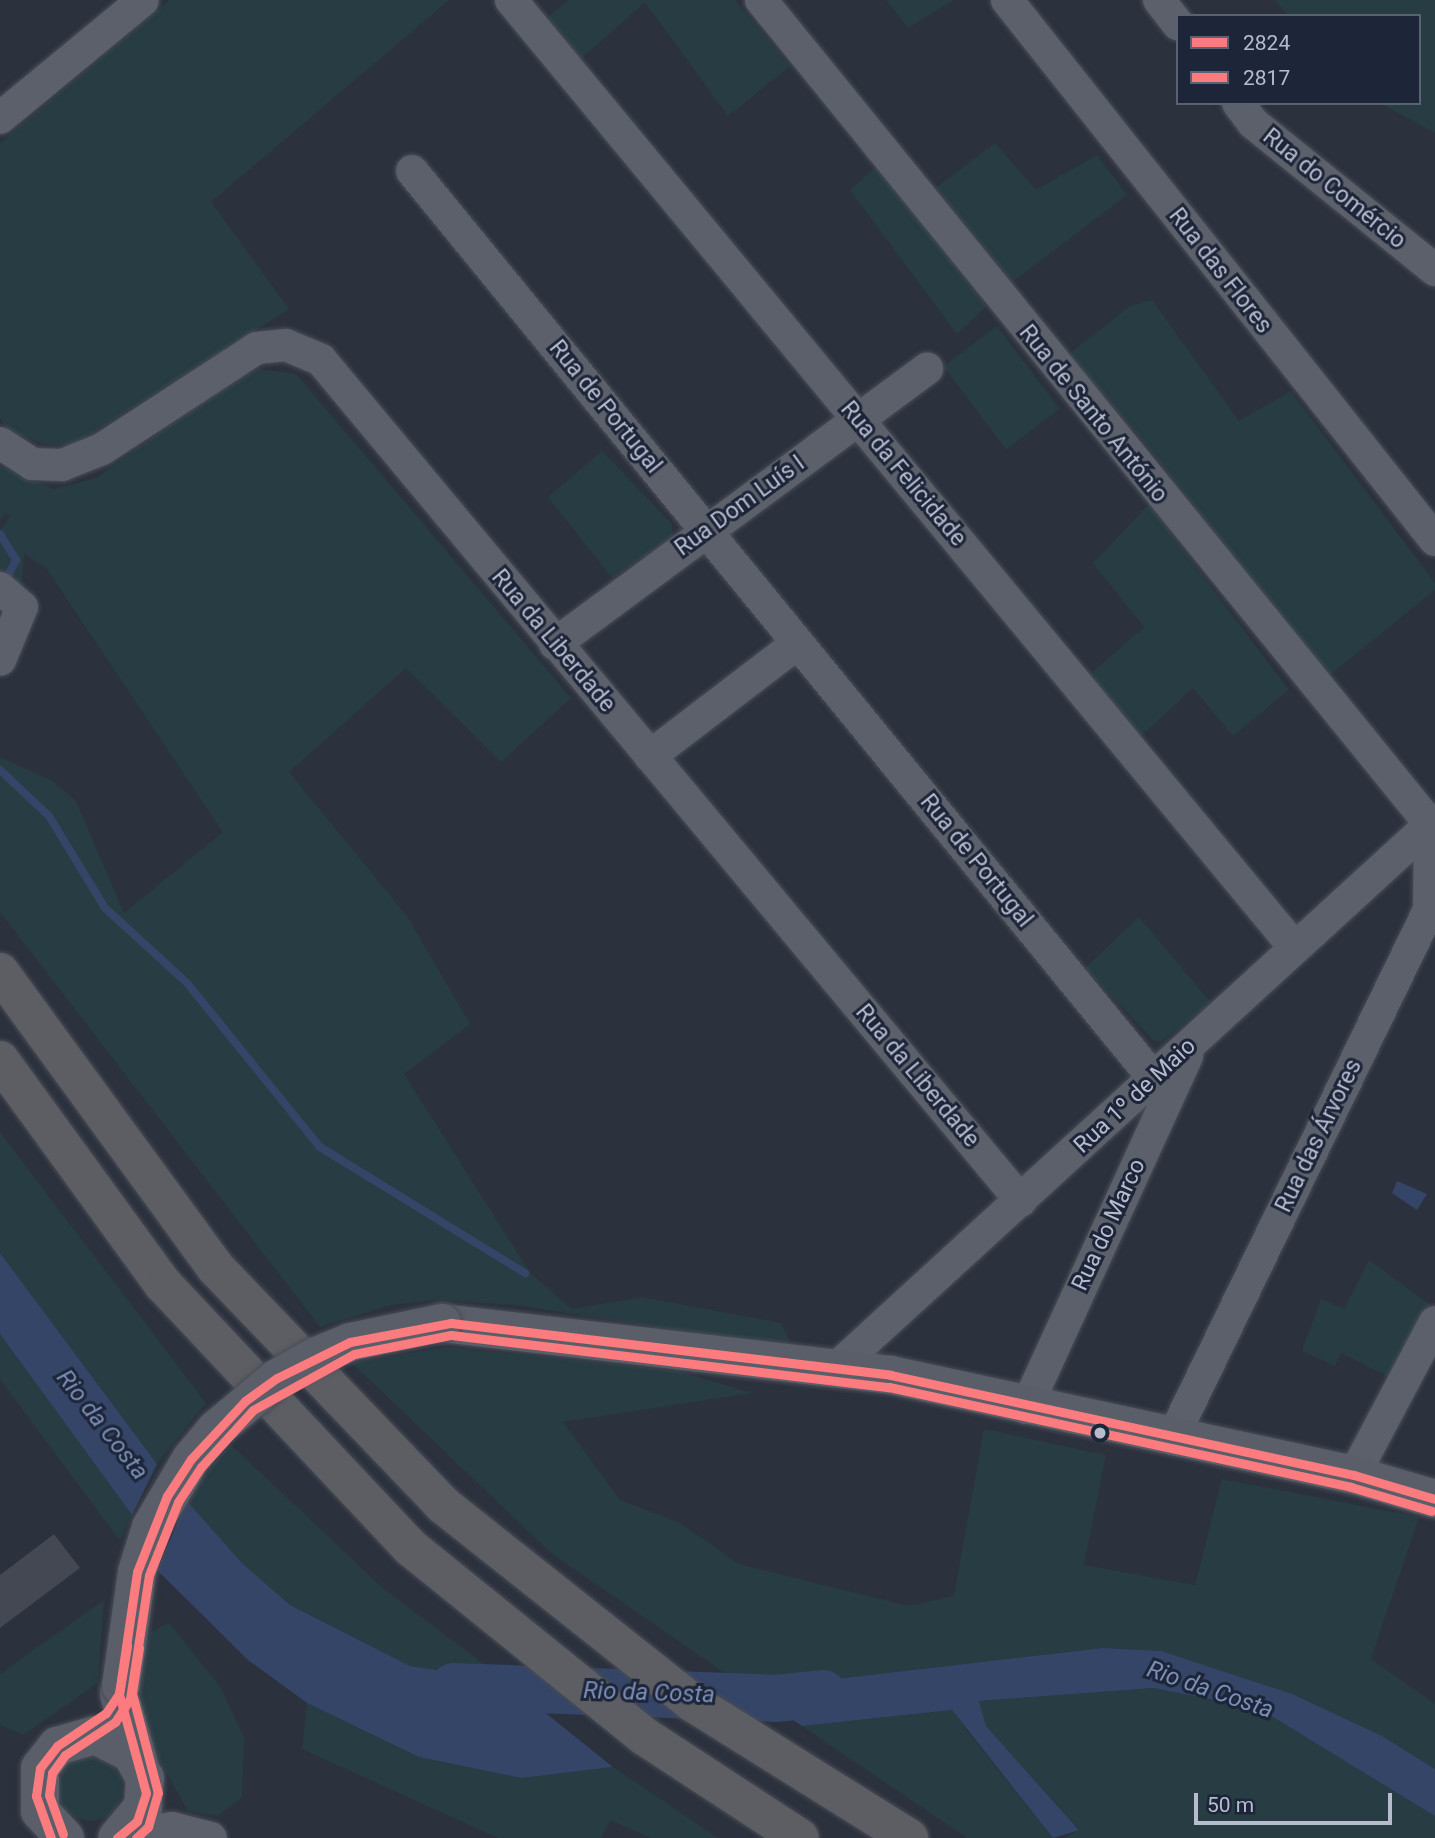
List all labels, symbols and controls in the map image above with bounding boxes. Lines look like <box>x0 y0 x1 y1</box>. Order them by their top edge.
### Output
legend <box>1176 14 1421 105</box>
text: 2824 <box>1243 31 1290 55</box>
text: 2817 <box>1243 66 1290 90</box>
street label: Rua do Comércio <box>1257 123 1411 255</box>
street label: Rua das Flores <box>1163 203 1277 339</box>
street label: Rua de Santo António <box>1013 320 1173 508</box>
street label: Rua de Portugal <box>543 335 667 479</box>
street label: Rua da Felicidade <box>834 396 972 552</box>
street label: Rua Dom Luís I <box>670 450 810 562</box>
street label: Rua da Liberdade <box>485 564 621 718</box>
street label: Rua de Portugal <box>914 789 1038 933</box>
street label: Rua da Liberdade <box>849 999 985 1153</box>
street label: Rua 1º de Maio <box>1068 1033 1202 1159</box>
street label: Rua das Árvores <box>1270 1055 1368 1217</box>
street label: Rua do Marco <box>1066 1155 1152 1295</box>
water label: Rio da Costa <box>50 1364 154 1486</box>
unlabelled marker <box>1093 1426 1107 1440</box>
water label: Rio da Costa <box>1143 1655 1277 1725</box>
water label: Rio da Costa <box>583 1676 715 1710</box>
scale bar <box>1197 1778 1395 1822</box>
text: 50 m <box>1207 1793 1254 1817</box>

